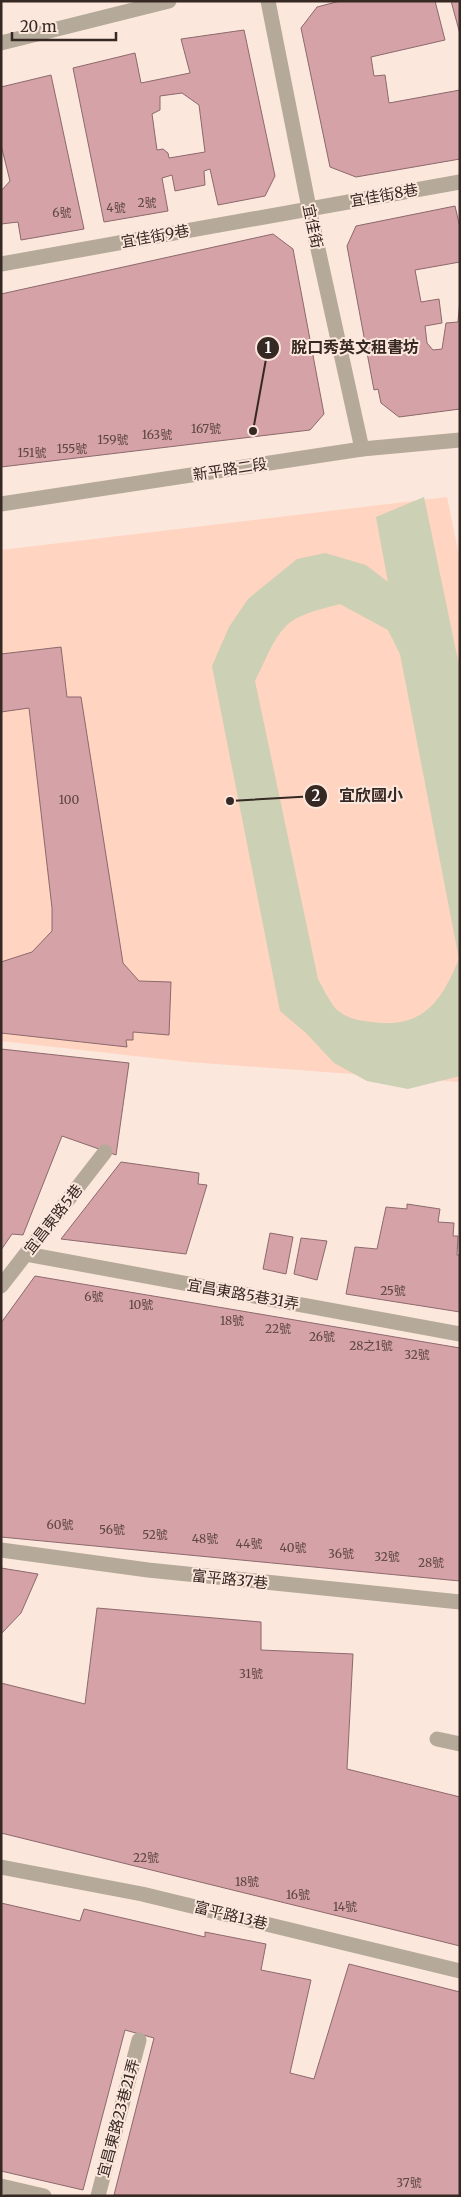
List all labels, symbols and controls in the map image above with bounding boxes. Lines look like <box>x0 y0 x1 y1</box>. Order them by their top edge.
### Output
scale bar <box>12 10 116 42</box>
text: 20 m <box>20 17 57 36</box>
street label: 宜佳街8巷 <box>348 180 420 210</box>
house number: 2號 <box>137 195 157 210</box>
house number: 4號 <box>106 200 126 215</box>
street label: 宜佳街 <box>299 202 327 250</box>
house number: 6號 <box>52 205 72 220</box>
street label: 宜佳街9巷 <box>119 221 191 251</box>
callout: 脫口秀英文租書坊 <box>256 332 429 363</box>
text: 脫口秀英文租書坊 <box>291 337 419 357</box>
text: 1 <box>265 338 272 357</box>
house number: 167號 <box>191 421 221 436</box>
house number: 163號 <box>142 427 172 442</box>
house number: 159號 <box>98 432 128 447</box>
house number: 155號 <box>57 441 87 456</box>
house number: 151號 <box>18 445 46 460</box>
street label: 新平路二段 <box>191 454 269 484</box>
callout: 宜欣國小 <box>304 780 413 811</box>
text: 宜欣國小 <box>339 785 403 805</box>
text: 2 <box>312 786 321 805</box>
house number: 100 <box>59 792 79 807</box>
street label: 宜昌東路5巷 <box>20 1180 86 1258</box>
street label: 宜昌東路5巷31弄 <box>185 1275 301 1313</box>
house number: 25號 <box>380 1283 406 1298</box>
house number: 6號 <box>84 1289 104 1304</box>
house number: 10號 <box>129 1297 153 1312</box>
house number: 18號 <box>220 1313 244 1328</box>
house number: 22號 <box>265 1321 291 1336</box>
house number: 26號 <box>309 1329 335 1344</box>
house number: 28之1號 <box>349 1338 393 1353</box>
house number: 32號 <box>404 1347 430 1362</box>
house number: 60號 <box>47 1517 73 1532</box>
house number: 56號 <box>99 1522 125 1537</box>
house number: 52號 <box>142 1527 168 1542</box>
house number: 48號 <box>192 1531 218 1546</box>
house number: 44號 <box>236 1536 262 1551</box>
house number: 40號 <box>280 1540 306 1555</box>
house number: 36號 <box>328 1546 354 1561</box>
house number: 32號 <box>374 1549 400 1564</box>
house number: 28號 <box>418 1555 444 1570</box>
street label: 富平路37巷 <box>191 1566 269 1592</box>
house number: 31號 <box>239 1666 263 1681</box>
house number: 22號 <box>133 1850 159 1865</box>
house number: 18號 <box>235 1874 259 1889</box>
house number: 16號 <box>286 1887 310 1902</box>
street label: 富平路13巷 <box>192 1897 270 1933</box>
house number: 14號 <box>333 1899 357 1914</box>
street label: 宜昌東路23巷21弄 <box>93 2057 143 2179</box>
house number: 37號 <box>396 2175 422 2190</box>

